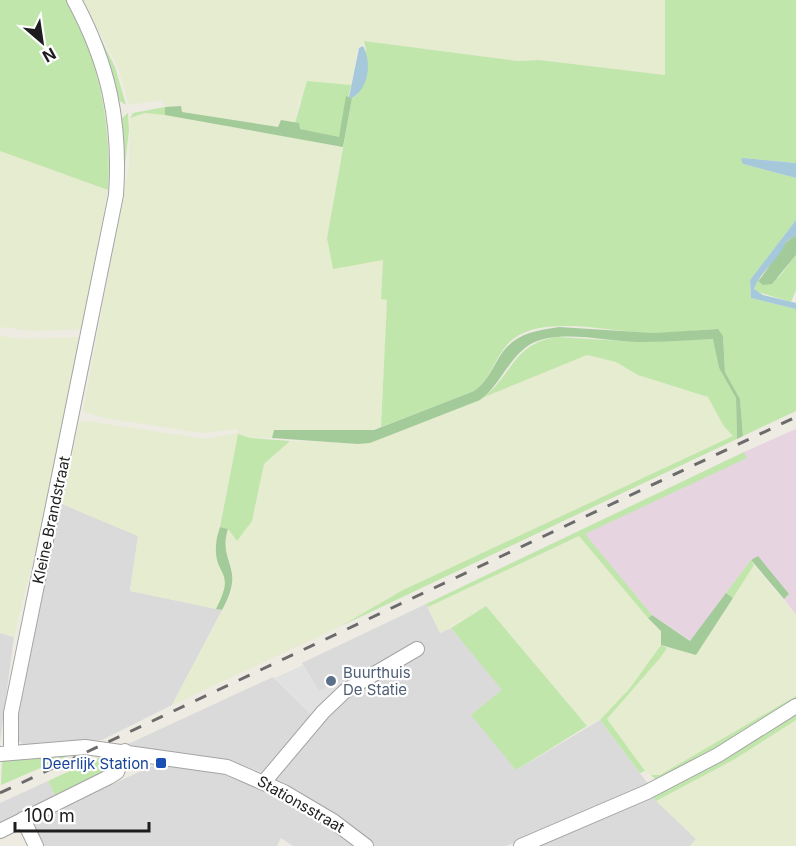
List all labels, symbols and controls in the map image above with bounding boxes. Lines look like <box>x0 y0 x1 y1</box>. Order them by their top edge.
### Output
north arrow <box>12 12 72 72</box>
text: N <box>39 43 59 67</box>
street label: Kleine Brandstraat <box>28 454 74 586</box>
place label: Buurthuis De Statie <box>343 663 411 699</box>
marker: Buurthuis De Statie <box>324 674 338 688</box>
place label: Deerlijk Station <box>42 754 149 773</box>
marker: Deerlijk Station <box>154 756 168 770</box>
street label: Stationsstraat <box>254 771 348 837</box>
scale bar <box>15 795 148 833</box>
text: 100 m <box>24 805 75 826</box>

